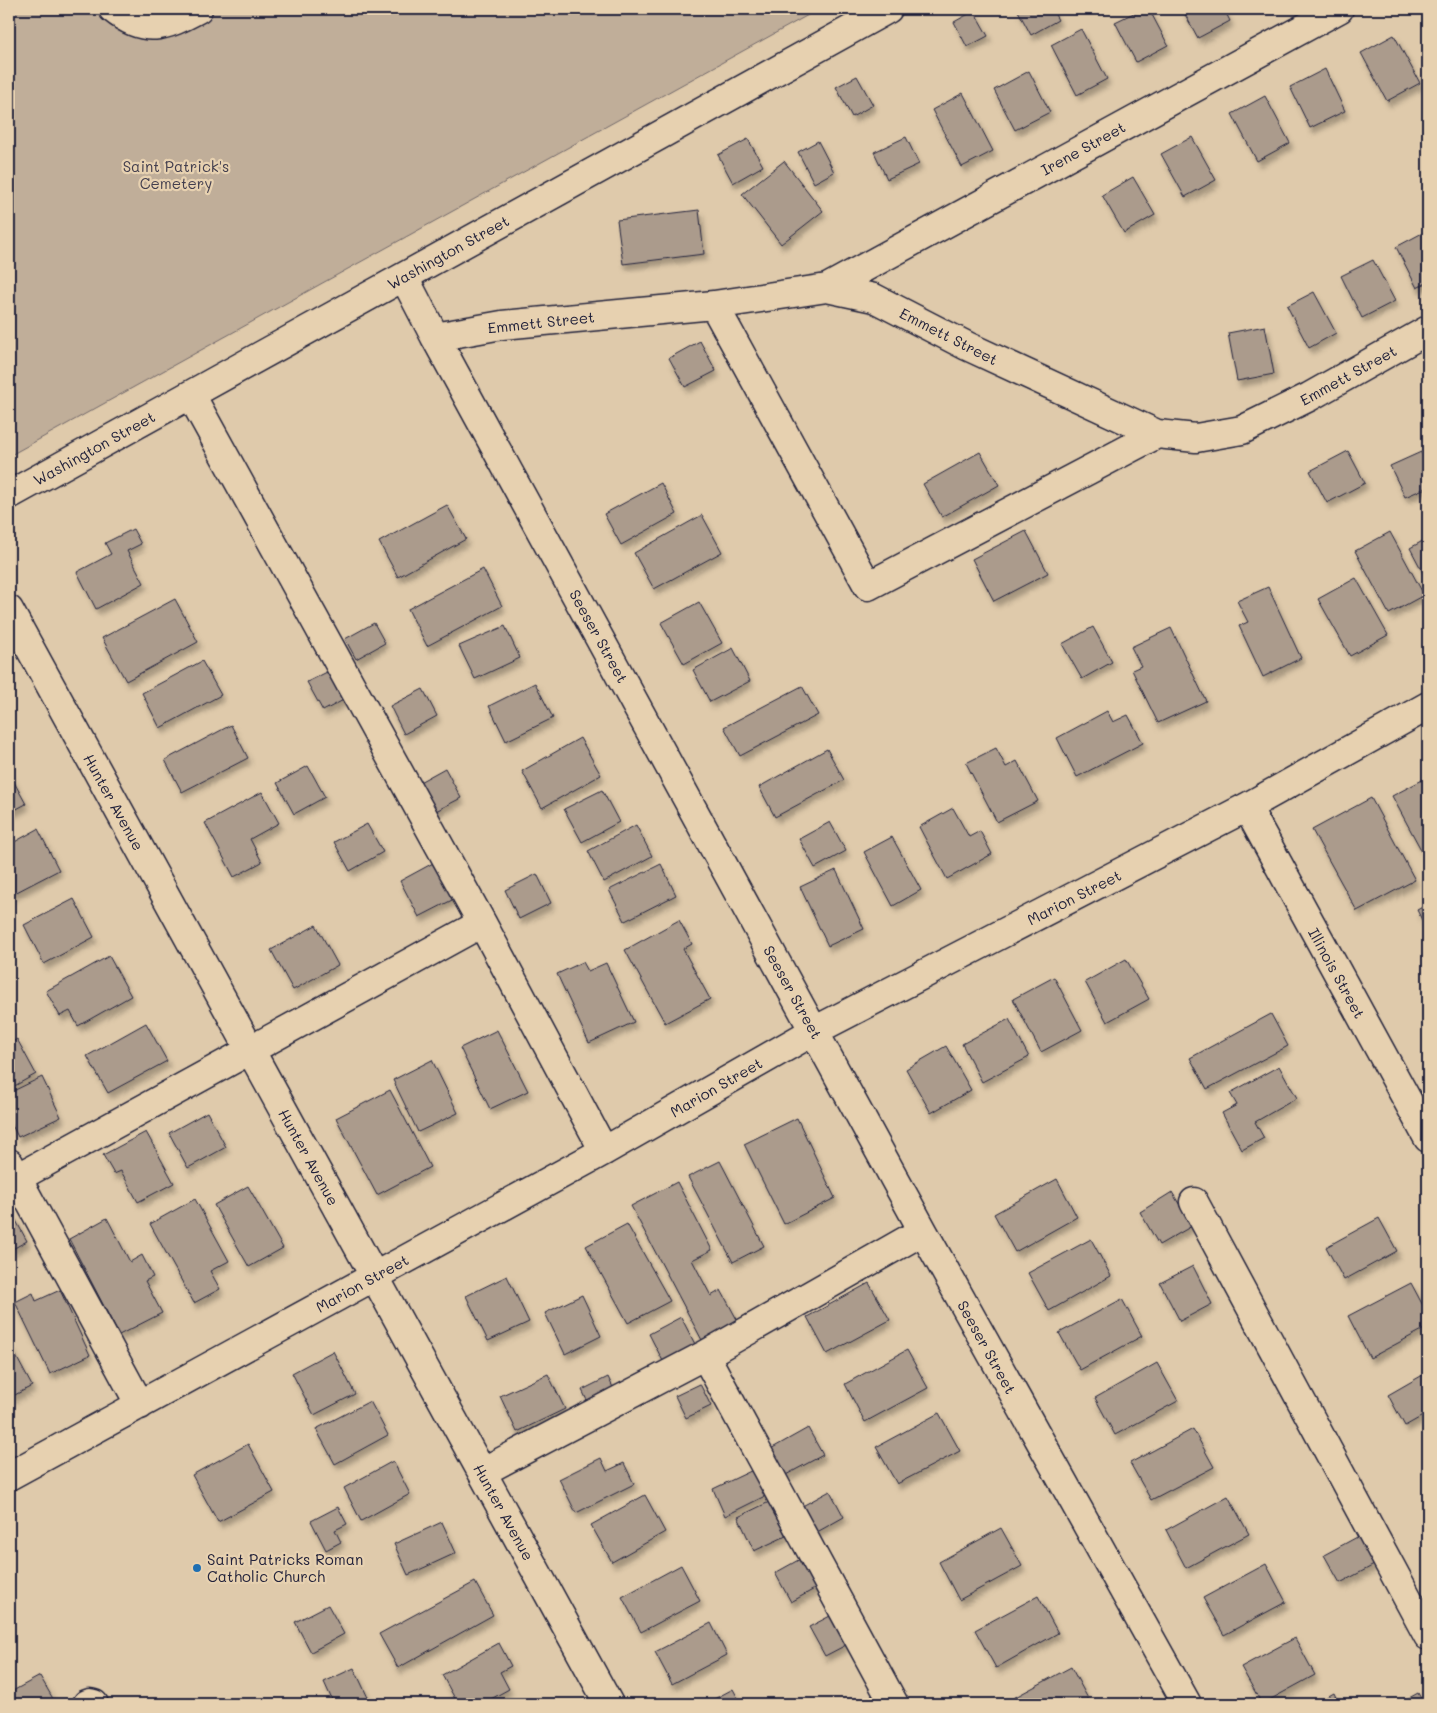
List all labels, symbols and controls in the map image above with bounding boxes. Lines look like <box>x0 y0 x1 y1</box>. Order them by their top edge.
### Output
street label: Irene Street <box>1037 117 1129 179</box>
park label: Saint Patrick's Cemetery <box>123 156 229 193</box>
street label: Washington Street <box>384 210 512 294</box>
street label: Emmett Street <box>897 303 1001 369</box>
street label: Emmett Street <box>486 306 596 338</box>
street label: Emmett Street <box>1296 340 1400 410</box>
street label: Washington Street <box>30 406 158 490</box>
street label: Seeser Street <box>565 586 633 686</box>
street label: Hunter Avenue <box>79 750 149 854</box>
street label: Marion Street <box>1023 865 1125 929</box>
street label: Illinois Street <box>1304 924 1370 1022</box>
street label: Seeser Street <box>759 942 827 1042</box>
street label: Marion Street <box>666 1053 766 1121</box>
street label: Hunter Avenue <box>274 1105 344 1209</box>
street label: Marion Street <box>312 1249 412 1317</box>
street label: Seeser Street <box>953 1297 1021 1397</box>
street label: Hunter Avenue <box>469 1460 539 1564</box>
place label: Saint Patricks Roman Catholic Church <box>207 1549 363 1586</box>
marker: Saint Patricks Roman Catholic Church <box>191 1562 203 1574</box>

